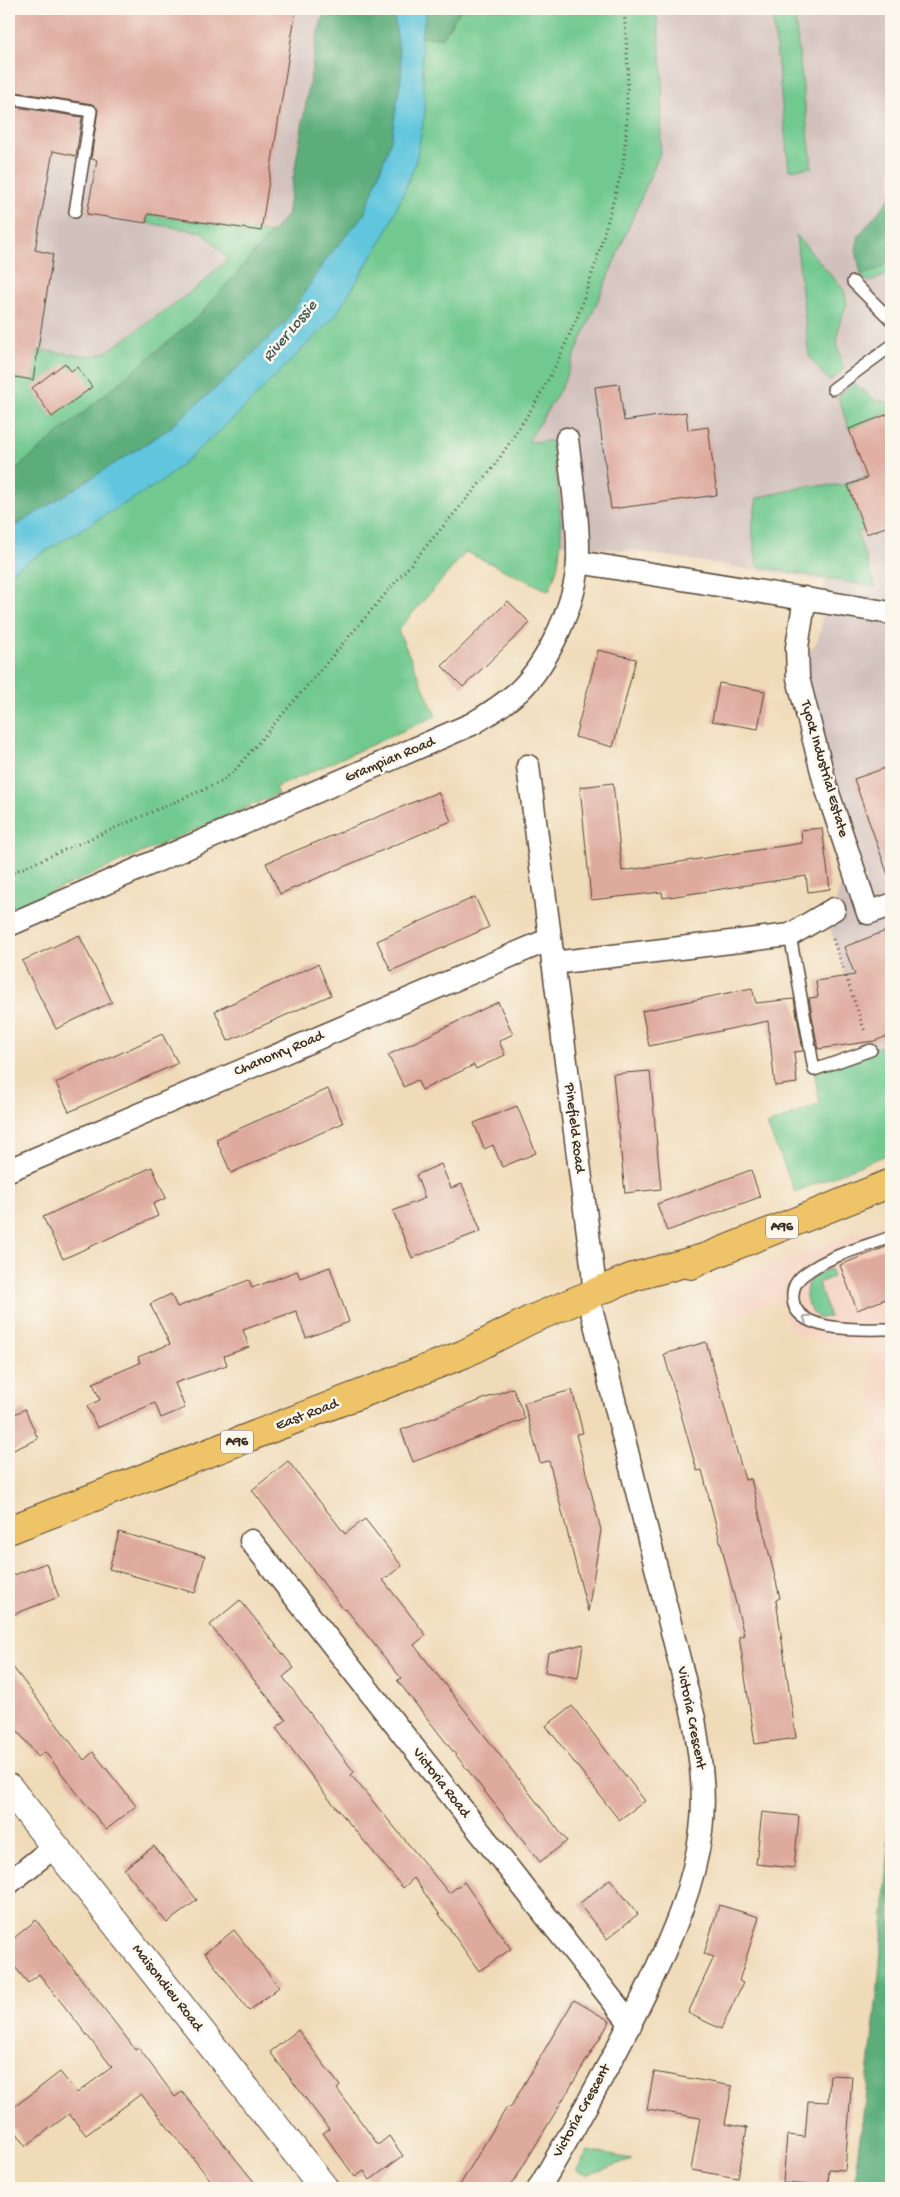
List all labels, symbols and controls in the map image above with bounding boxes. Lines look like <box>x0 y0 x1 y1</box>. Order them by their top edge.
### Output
water label: River Lossie <box>260 297 323 367</box>
street label: Tyock Industrial Estate <box>796 698 852 840</box>
street label: Grampian Road <box>342 732 439 787</box>
street label: Chanonry Road <box>232 1027 328 1081</box>
street label: Pinefield Road <box>559 1081 589 1175</box>
road number: A96 <box>766 1216 798 1238</box>
one-way arrow <box>803 1315 812 1325</box>
street label: East Road <box>273 1394 342 1435</box>
road number: A96 <box>221 1430 253 1454</box>
street label: Victoria Crescent <box>672 1664 710 1773</box>
street label: Victoria Road <box>407 1744 475 1823</box>
street label: Maisondieu Road <box>127 1941 207 2036</box>
street label: Victoria Crescent <box>548 2060 616 2162</box>

